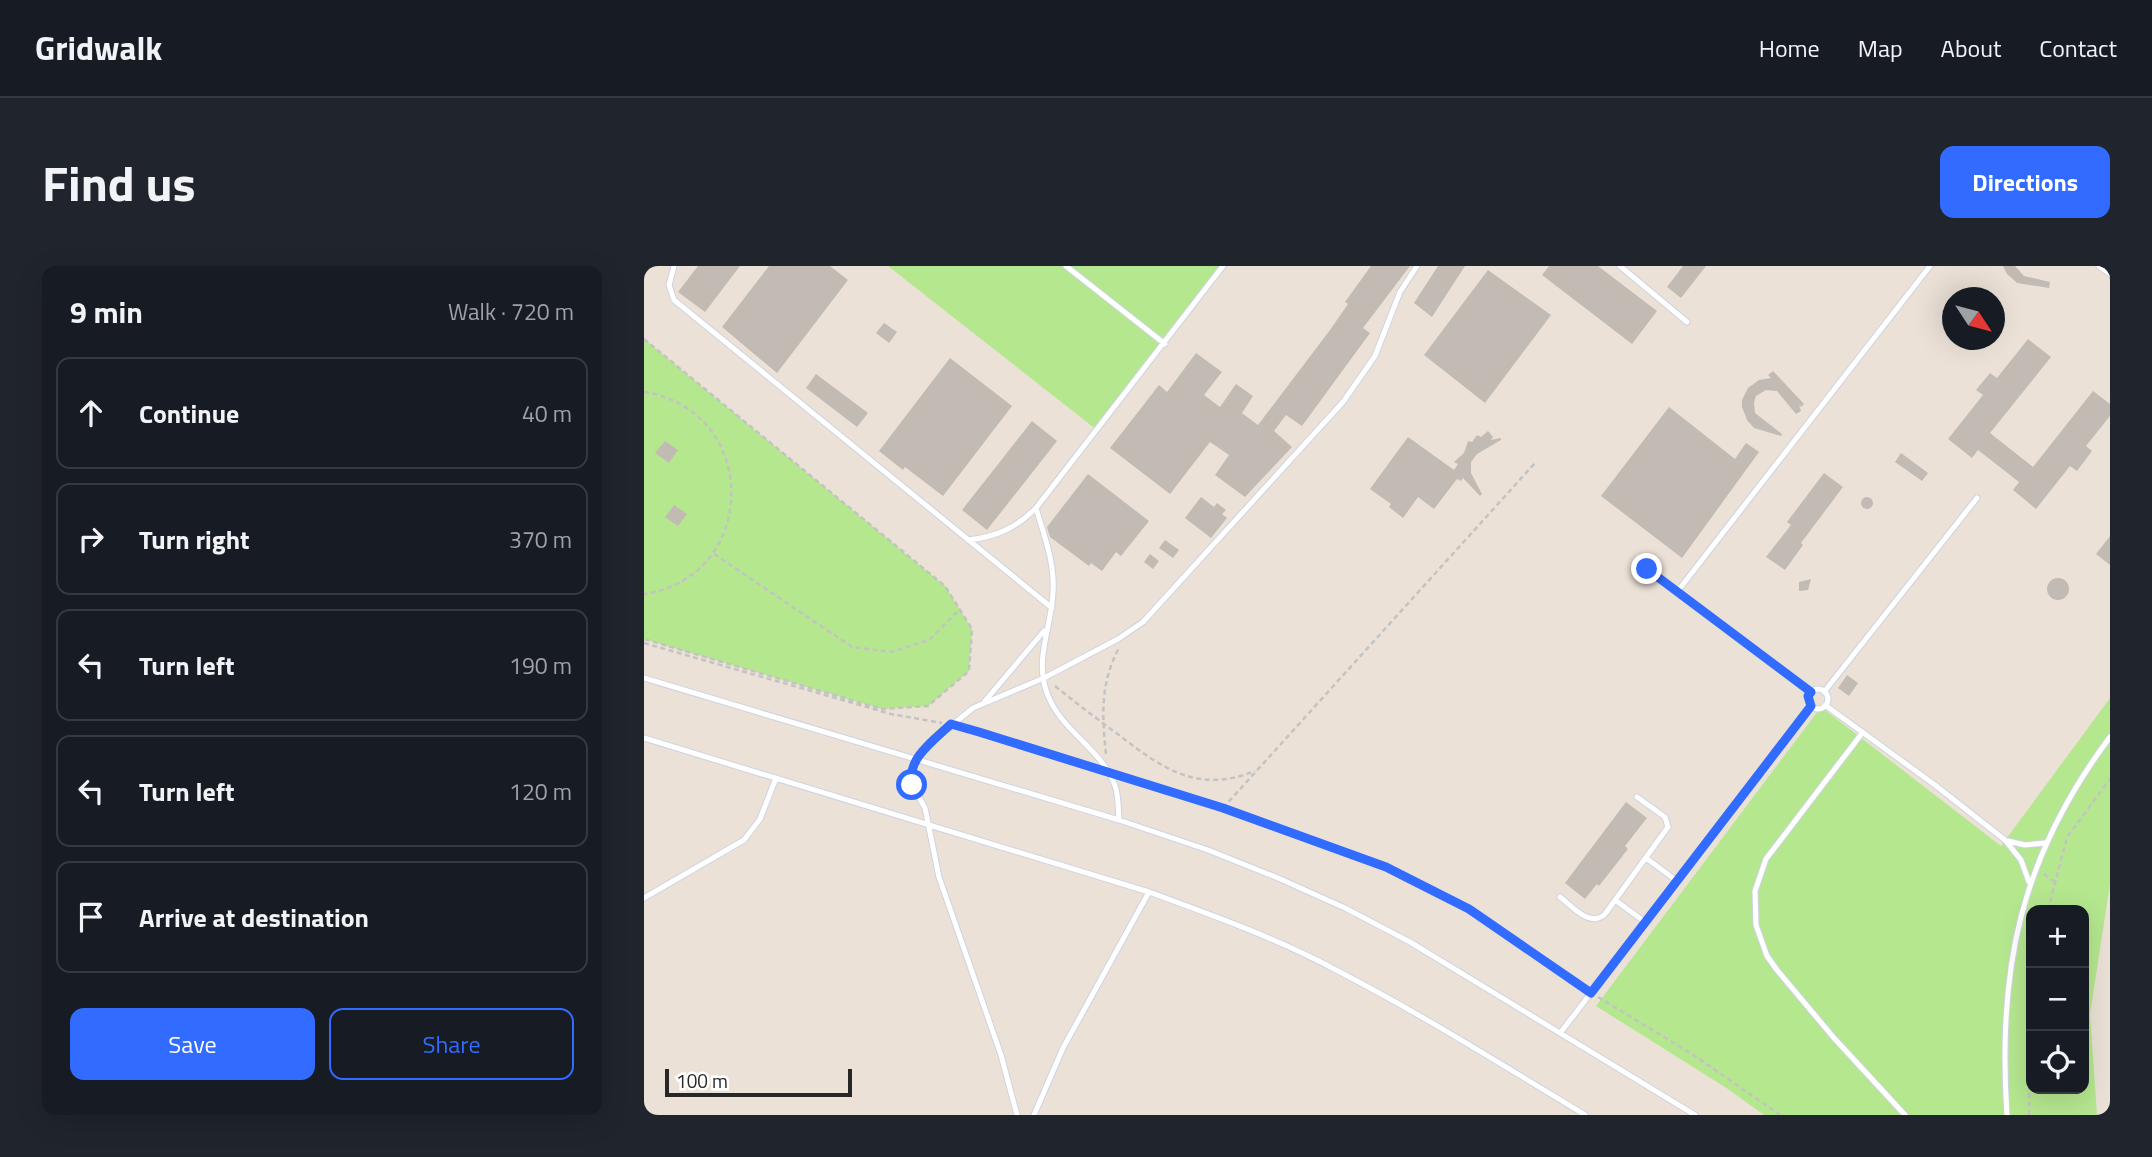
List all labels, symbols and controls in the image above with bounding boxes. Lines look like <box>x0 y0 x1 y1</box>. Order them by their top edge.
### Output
text: Gridwalk <box>35 23 162 73</box>
text: Home <box>1759 30 1820 66</box>
text: Map <box>1858 30 1903 66</box>
text: About <box>1941 30 2001 66</box>
text: Contact <box>2039 30 2117 66</box>
text: Find us <box>42 145 196 220</box>
button: Directions <box>1940 146 2110 218</box>
north arrow <box>1942 287 2005 350</box>
text: 9 min <box>70 289 143 335</box>
text: Walk · 720 m <box>448 294 574 329</box>
icon: ahead <box>72 394 110 432</box>
text: Continue <box>139 394 239 433</box>
text: 40 m <box>522 396 572 431</box>
icon: right <box>72 520 110 558</box>
text: Turn right <box>139 520 250 559</box>
text: 370 m <box>509 522 572 557</box>
route end <box>1631 553 1662 584</box>
icon: left <box>72 646 110 684</box>
text: Turn left <box>139 646 234 685</box>
text: 190 m <box>509 648 572 683</box>
route start <box>896 769 927 800</box>
icon: left <box>72 772 110 810</box>
text: Turn left <box>139 772 234 811</box>
text: 120 m <box>509 774 572 809</box>
icon: arrive <box>72 898 110 936</box>
text: Arrive at destination <box>139 898 369 937</box>
map controls <box>2026 905 2089 1094</box>
button: + <box>2026 905 2089 968</box>
button: − <box>2026 968 2089 1031</box>
button: Save <box>70 1008 315 1080</box>
button: Share <box>329 1008 574 1080</box>
button: locate <box>2026 1031 2089 1094</box>
scale bar <box>665 1066 852 1098</box>
text: 100 m <box>676 1066 728 1095</box>

